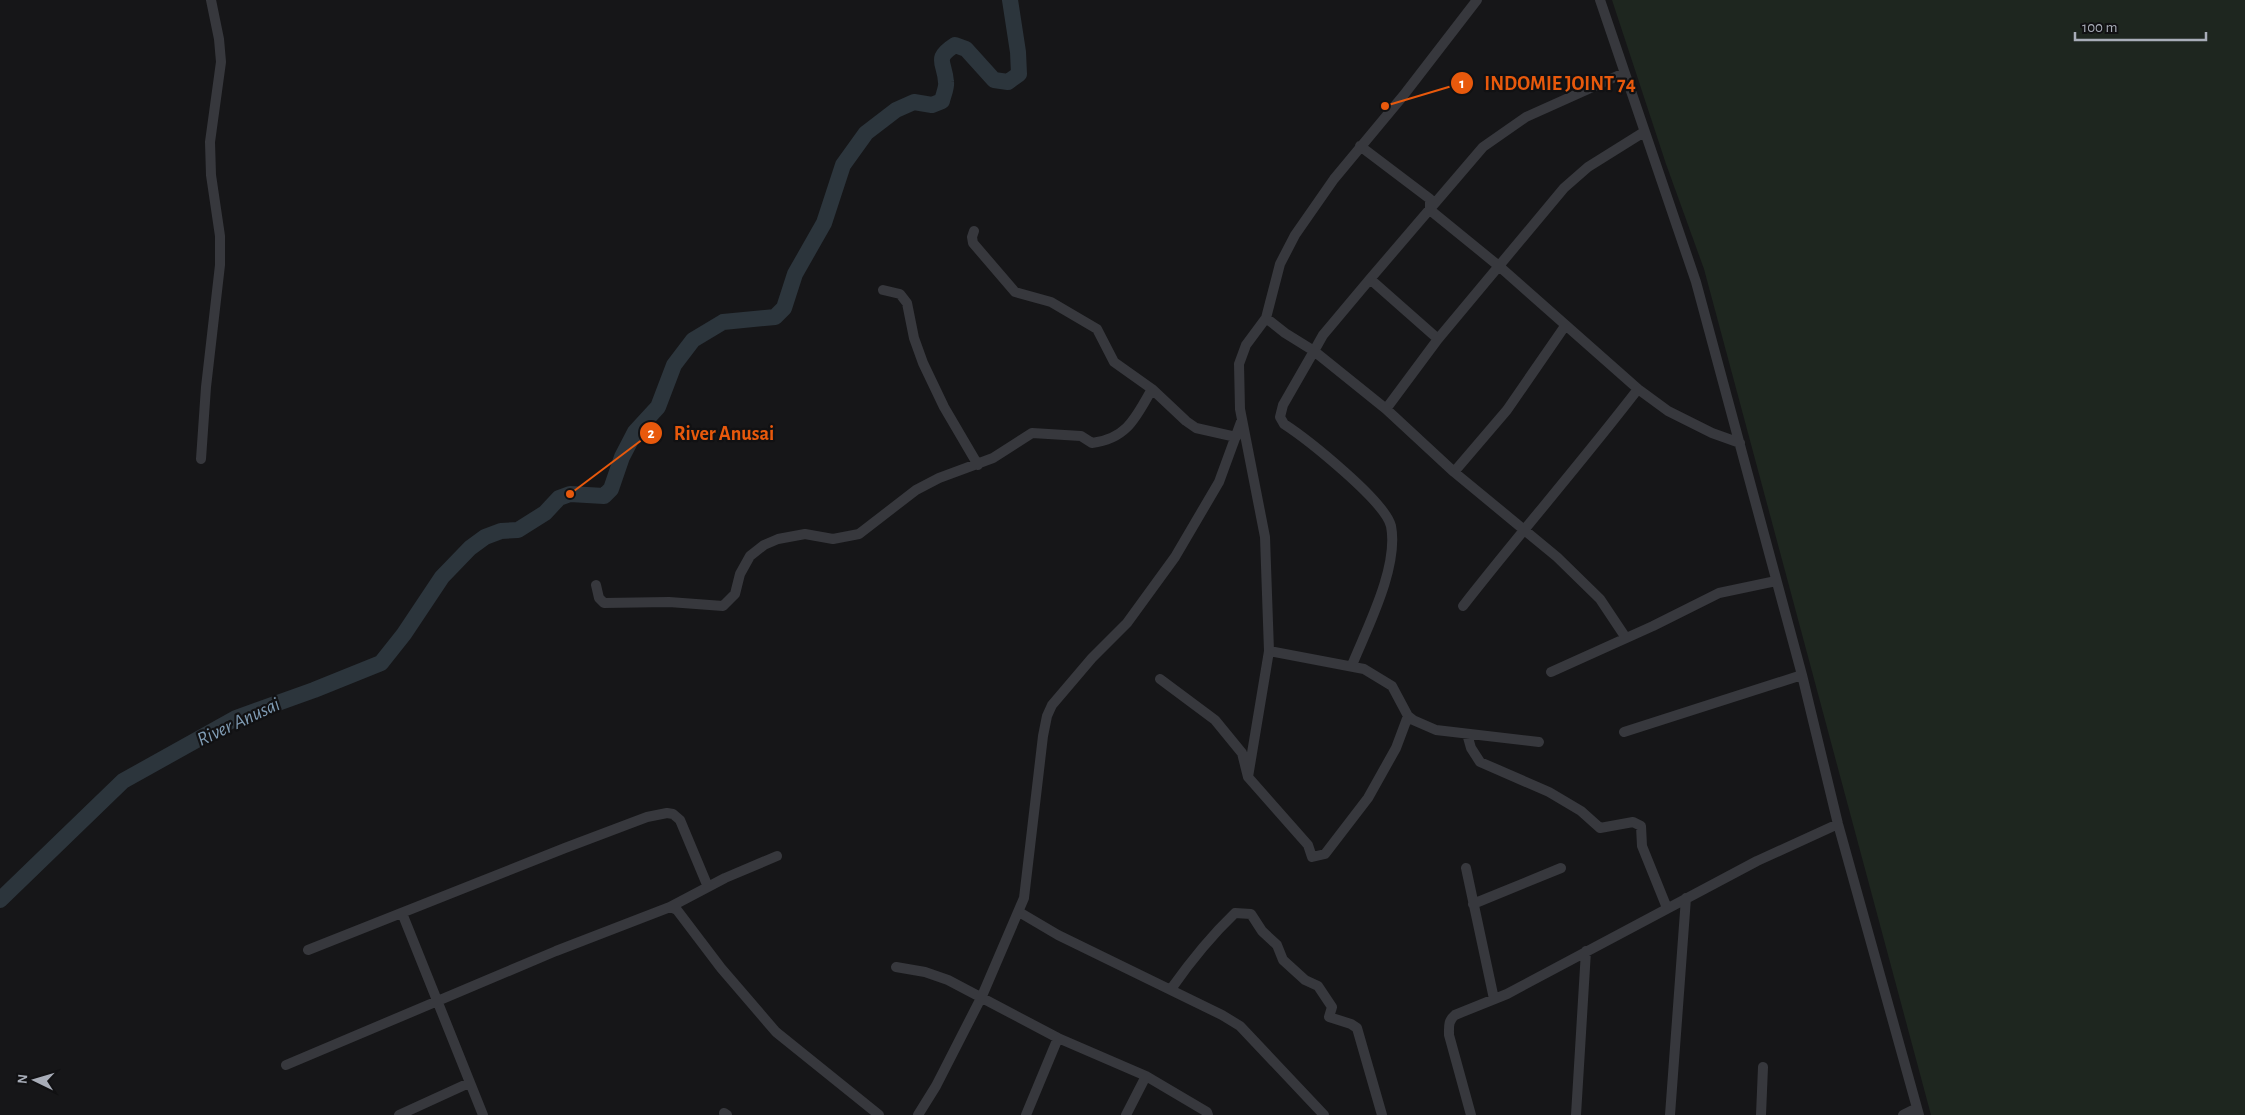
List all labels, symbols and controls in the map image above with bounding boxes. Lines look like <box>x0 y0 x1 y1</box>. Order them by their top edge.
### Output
scale bar <box>2075 10 2206 42</box>
text: 100 m <box>2082 20 2117 35</box>
callout: INDOMIE JOINT 74 <box>1450 65 1646 100</box>
text: INDOMIE JOINT 74 <box>1484 74 1636 94</box>
text: 1 <box>1459 76 1465 91</box>
callout: River Anusai <box>639 415 784 450</box>
text: River Anusai <box>674 424 774 444</box>
text: 2 <box>647 426 655 441</box>
water label: River Anusai <box>194 694 283 750</box>
north arrow <box>10 1055 60 1105</box>
text: N <box>16 1073 30 1084</box>

